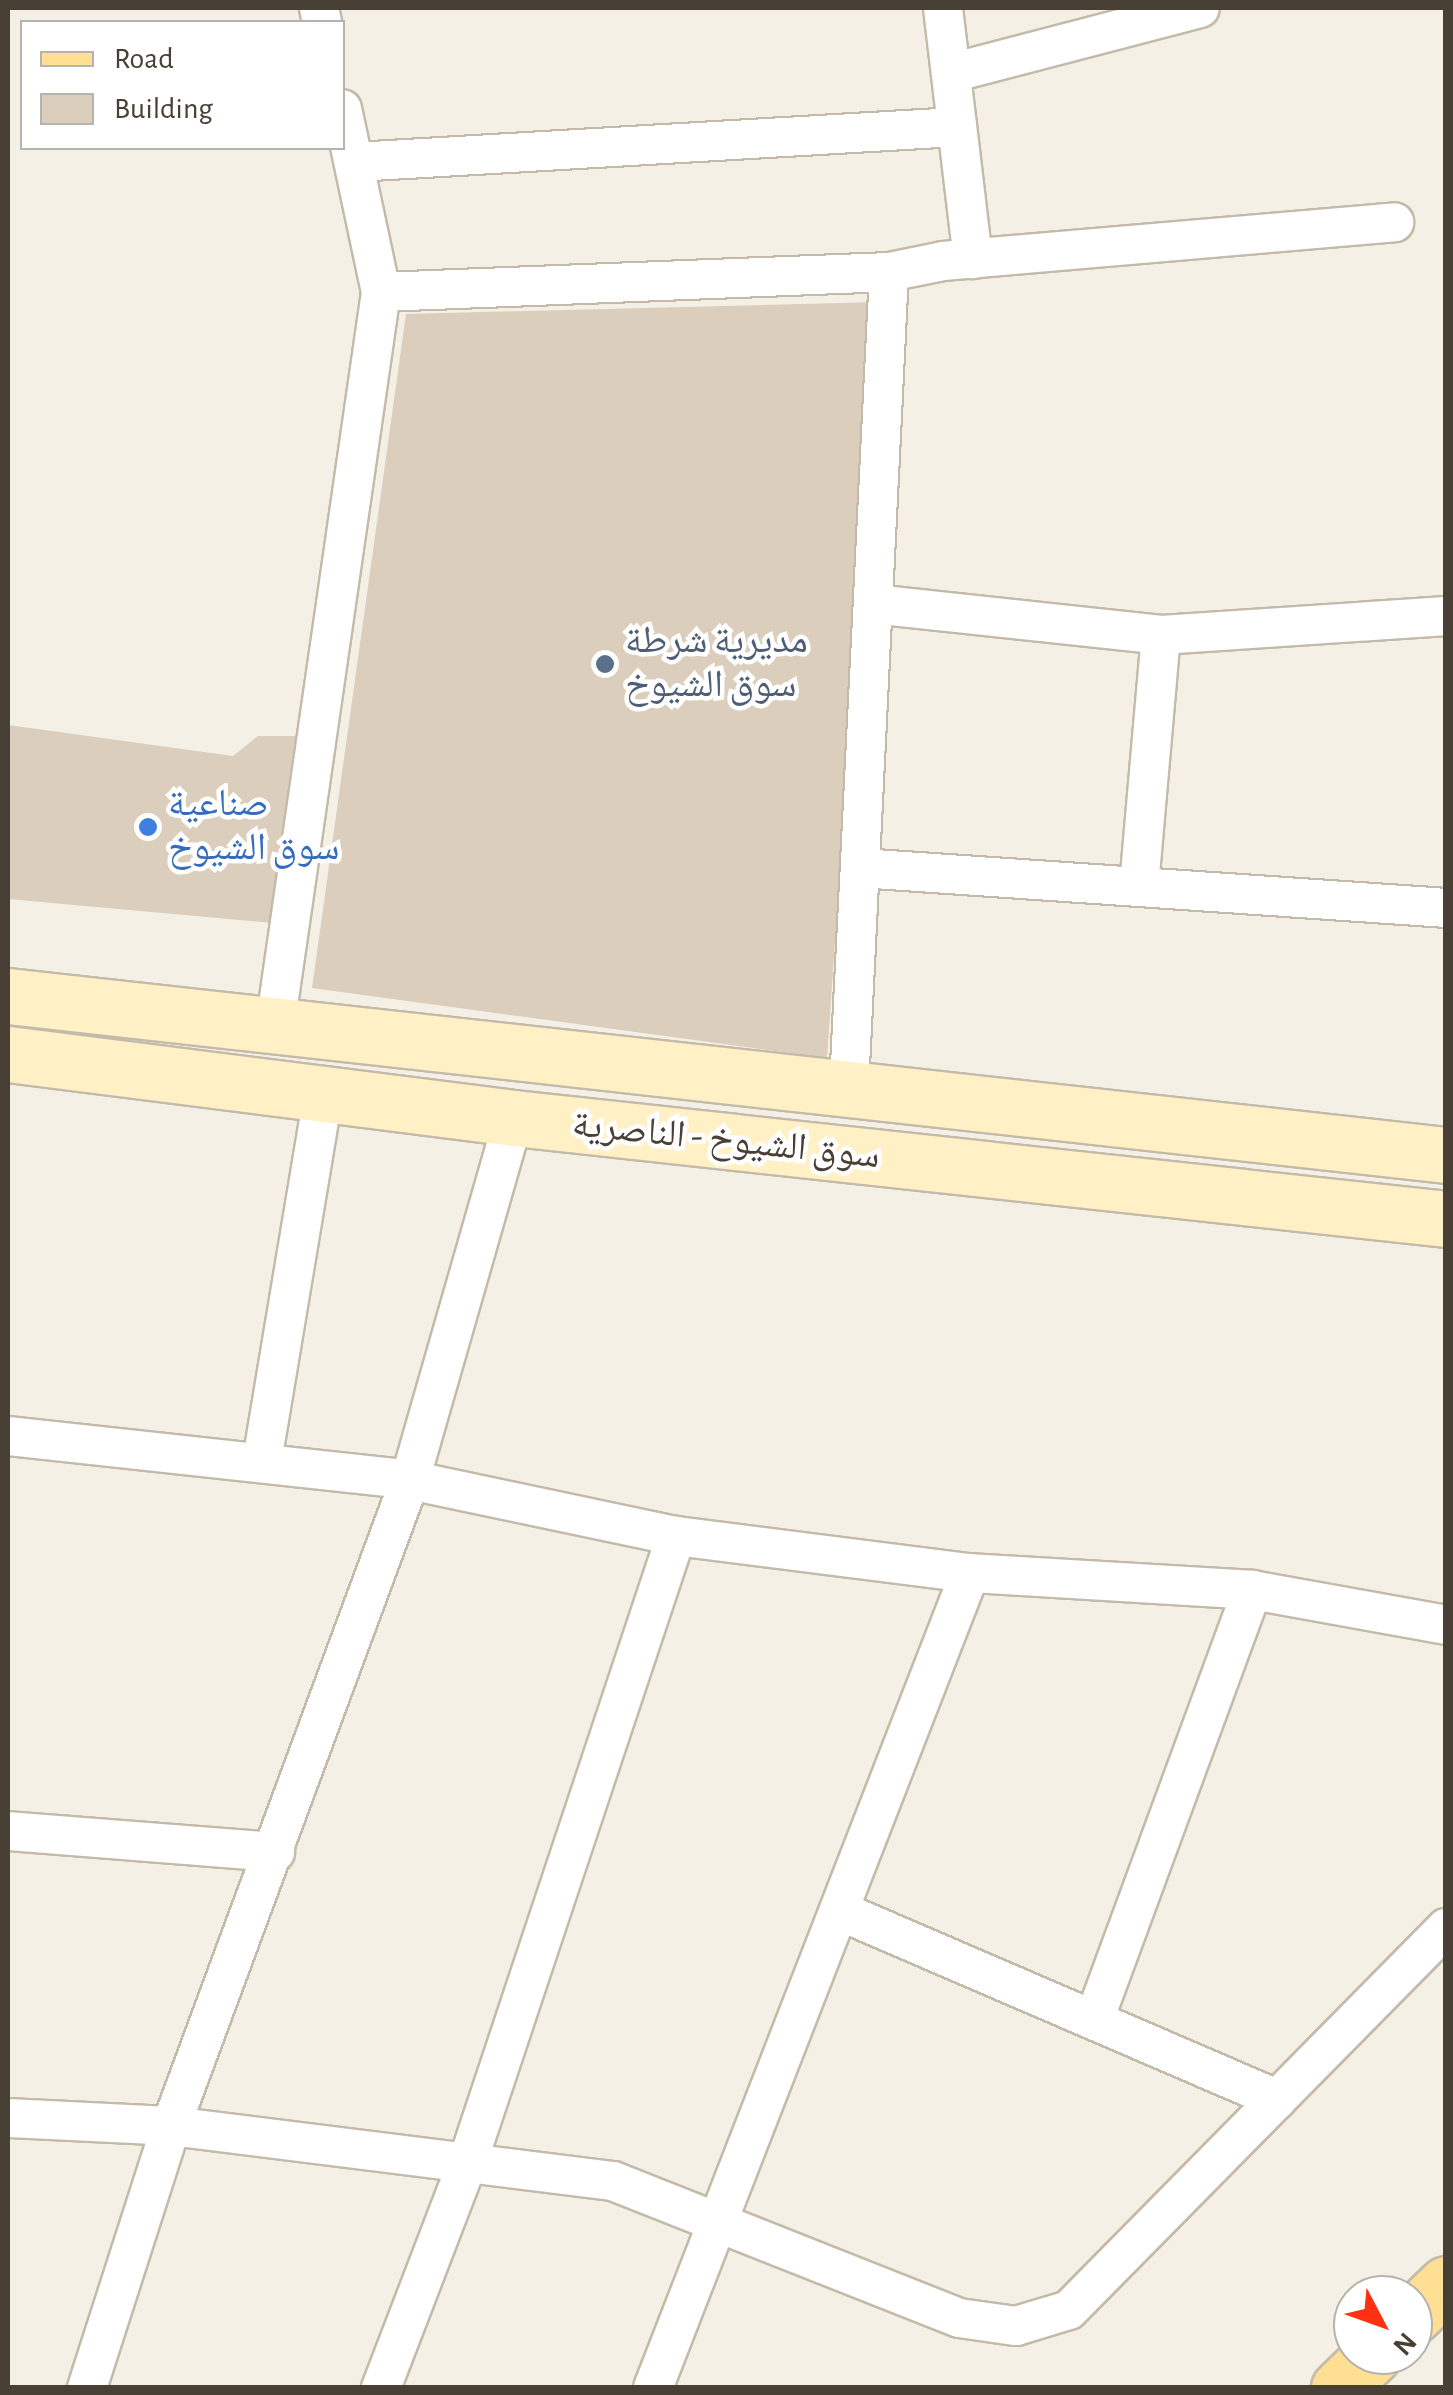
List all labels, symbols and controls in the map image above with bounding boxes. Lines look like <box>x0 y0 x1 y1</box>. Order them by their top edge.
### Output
legend <box>20 20 345 150</box>
text: Road <box>114 44 174 74</box>
text: Building <box>114 94 213 124</box>
place label: مديرية شرطة سوق الشيوخ <box>625 619 808 708</box>
marker: مديرية شرطة سوق الشيوخ <box>594 653 616 675</box>
place label: صناعية سوق الشيوخ <box>168 782 340 872</box>
marker: صناعية سوق الشيوخ <box>137 816 159 838</box>
street label: سوق الشيوخ - الناصرية <box>570 1102 882 1180</box>
north arrow <box>1333 2275 1433 2375</box>
text: N <box>1387 2327 1421 2360</box>

